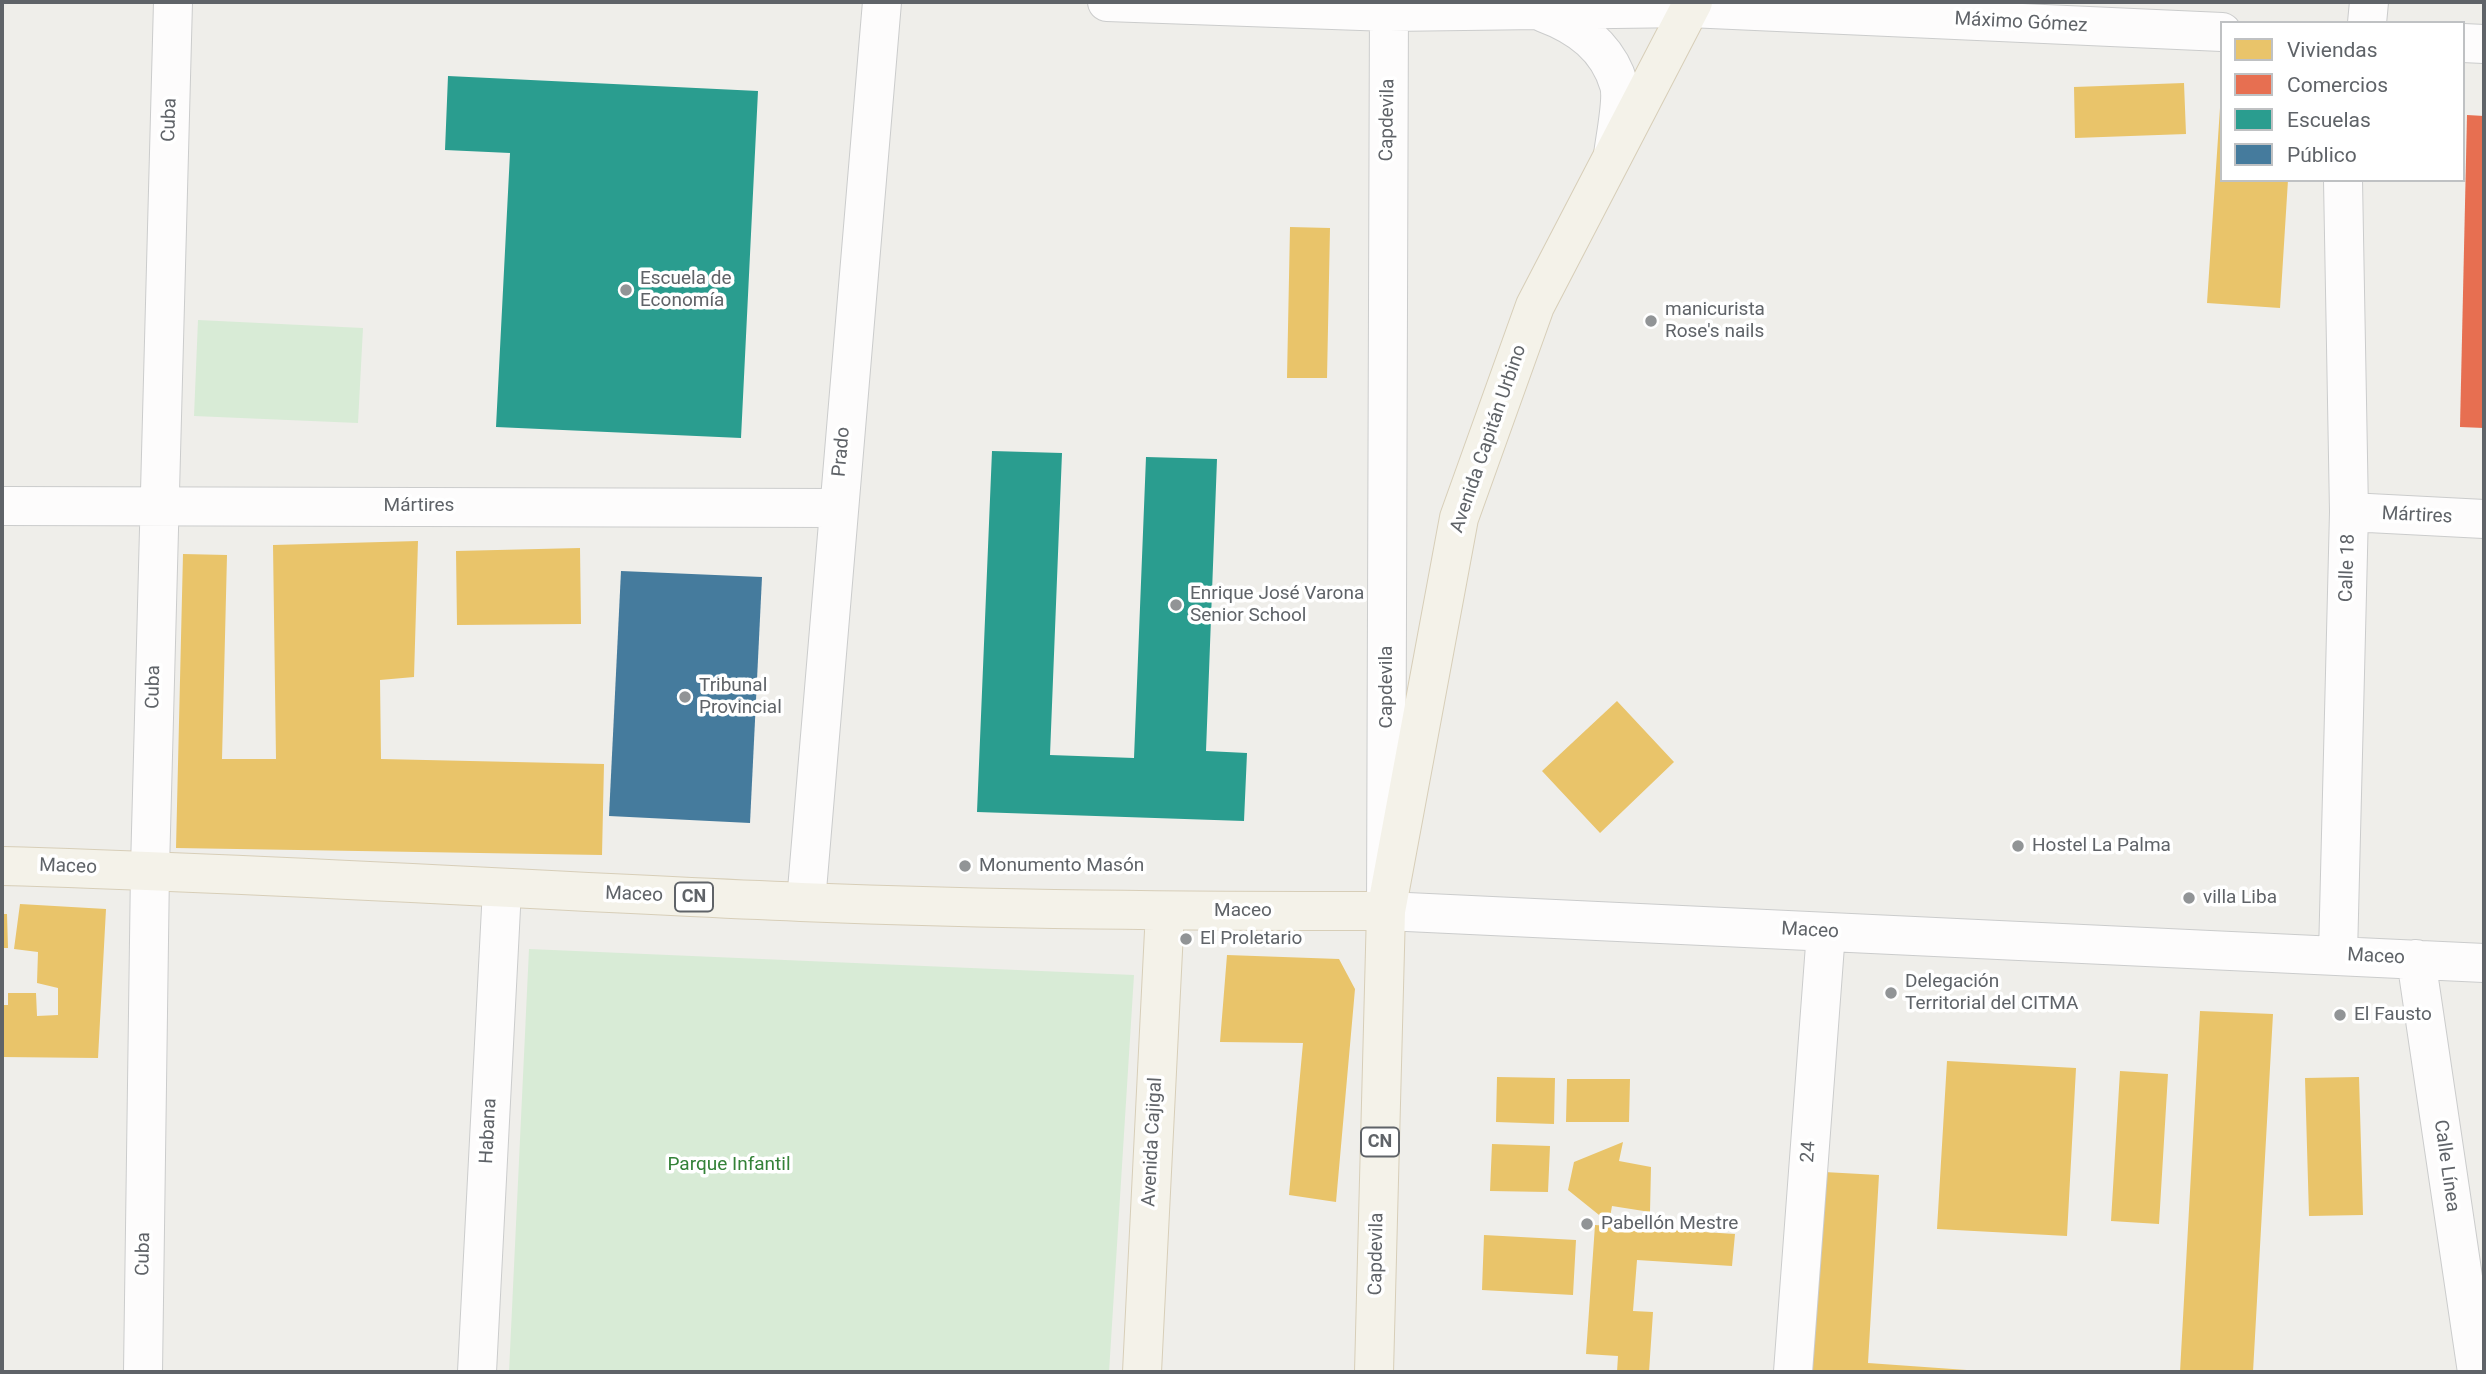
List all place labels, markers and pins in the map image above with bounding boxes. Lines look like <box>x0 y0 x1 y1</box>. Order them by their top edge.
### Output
place label: Escuela de Economía <box>640 268 732 312</box>
marker: Escuela de Economía <box>618 282 634 298</box>
place label: manicurista Rose's nails <box>1665 299 1765 343</box>
marker: manicurista Rose's nails <box>1643 313 1659 329</box>
place label: Enrique José Varona Senior School <box>1190 583 1364 627</box>
marker: Enrique José Varona Senior School <box>1168 597 1184 613</box>
place label: Tribunal Provincial <box>699 675 782 719</box>
marker: Tribunal Provincial <box>677 689 693 705</box>
place label: Hostel La Palma <box>2032 835 2171 857</box>
marker: Hostel La Palma <box>2010 838 2026 854</box>
place label: Monumento Masón <box>979 855 1144 877</box>
marker: Monumento Masón <box>957 858 973 874</box>
place label: villa Liba <box>2203 887 2277 909</box>
marker: villa Liba <box>2181 890 2197 906</box>
place label: El Proletario <box>1200 928 1302 950</box>
marker: El Proletario <box>1178 931 1194 947</box>
place label: Delegación Territorial del CITMA <box>1905 971 2078 1015</box>
marker: Delegación Territorial del CITMA <box>1883 985 1899 1001</box>
place label: El Fausto <box>2354 1004 2432 1026</box>
marker: El Fausto <box>2332 1007 2348 1023</box>
place label: Pabellón Mestre <box>1601 1213 1738 1235</box>
marker: Pabellón Mestre <box>1579 1216 1595 1232</box>

